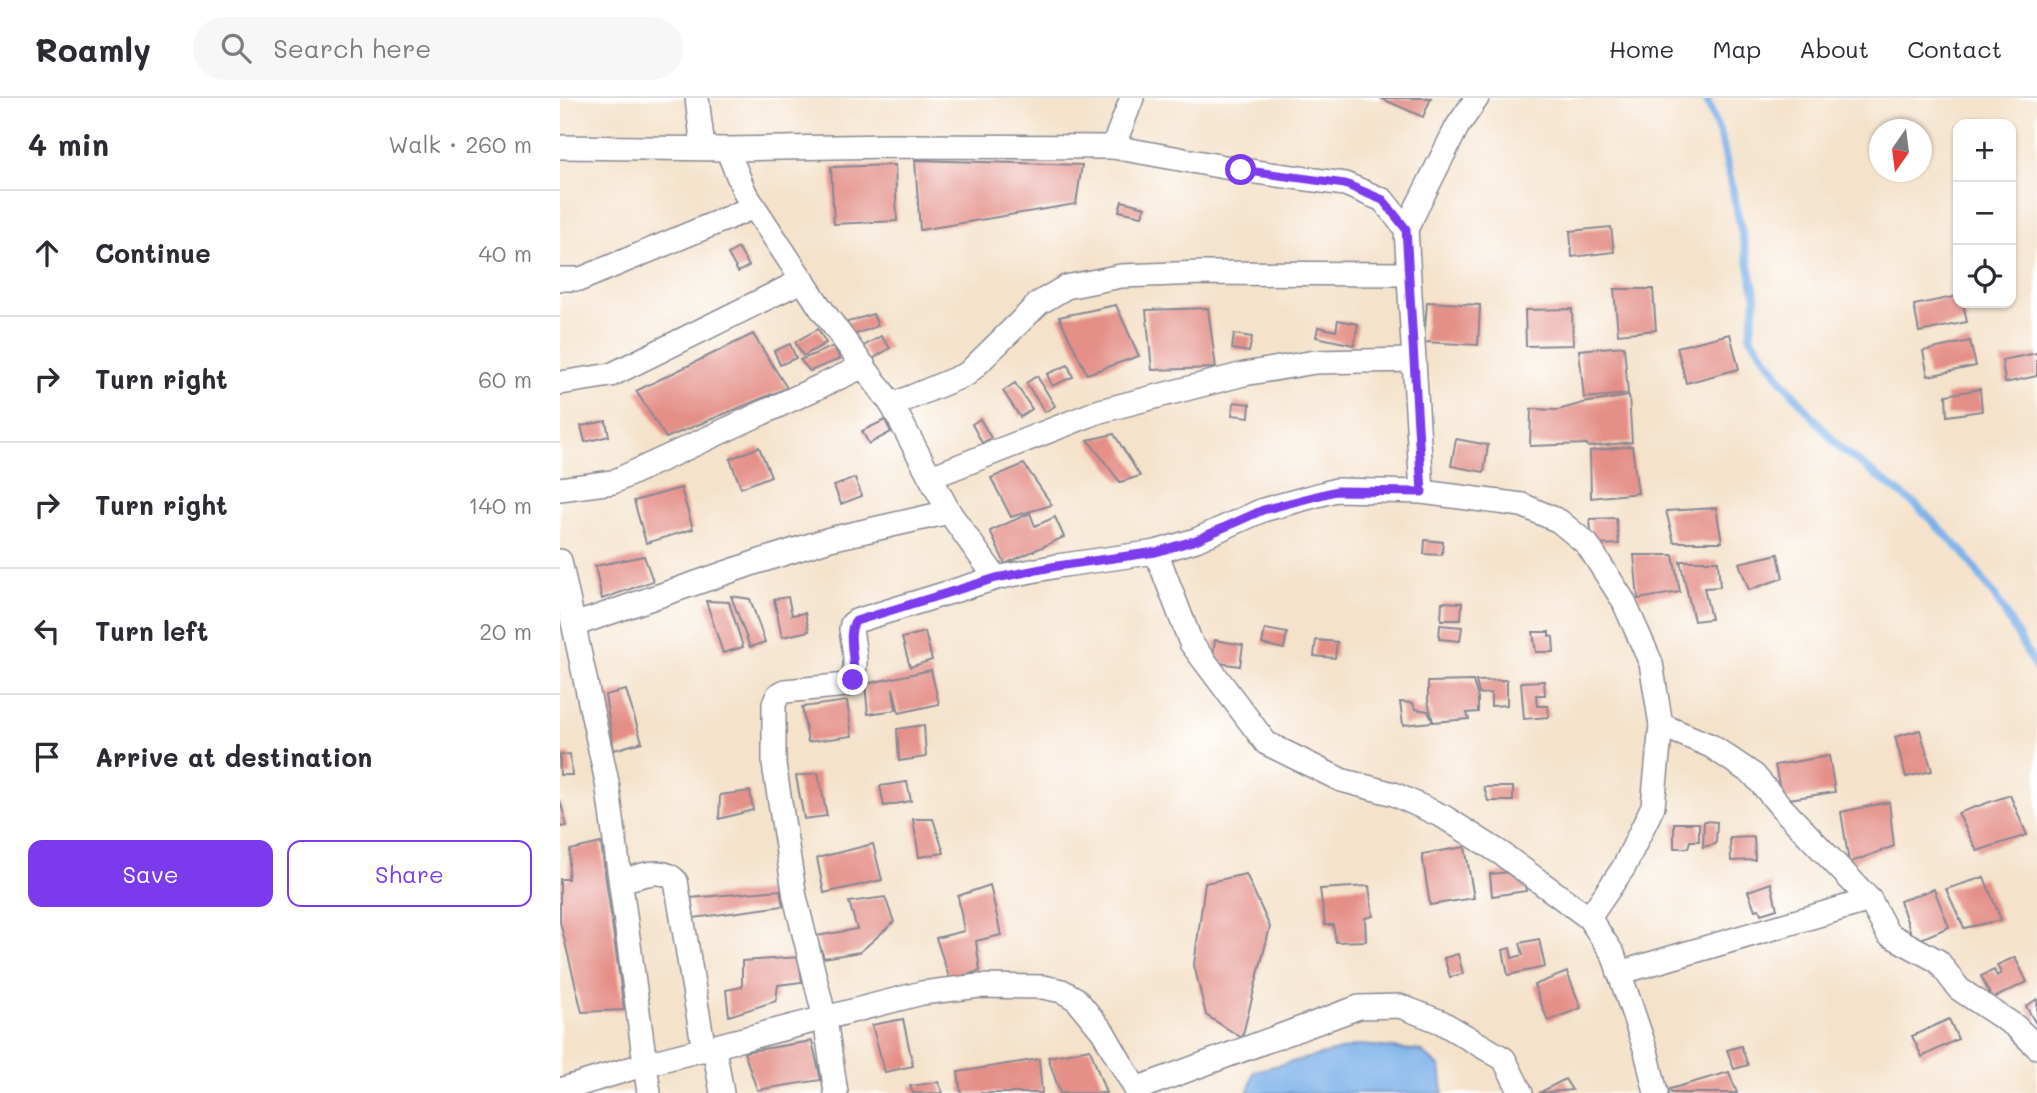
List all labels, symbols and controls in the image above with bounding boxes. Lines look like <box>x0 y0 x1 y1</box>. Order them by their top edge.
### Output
search box <box>193 17 683 80</box>
text: Roamly <box>35 27 151 70</box>
icon: search <box>217 29 255 67</box>
text: Search here <box>273 31 431 65</box>
text: Home <box>1609 33 1674 64</box>
text: Map <box>1712 33 1761 64</box>
text: About <box>1799 33 1869 64</box>
text: Contact <box>1907 33 2002 64</box>
north arrow <box>1869 119 1932 182</box>
map controls <box>1953 119 2016 308</box>
button: + <box>1953 119 2016 182</box>
text: 4 min <box>28 124 109 164</box>
text: Walk · 260 m <box>388 129 532 159</box>
route start <box>1225 154 1256 185</box>
button: − <box>1953 182 2016 245</box>
icon: ahead <box>28 234 66 272</box>
text: Continue <box>95 236 211 270</box>
text: 40 m <box>479 238 532 268</box>
button: locate <box>1953 245 2016 308</box>
icon: right <box>28 360 66 398</box>
text: Turn right <box>95 362 228 396</box>
text: 60 m <box>478 364 532 394</box>
icon: right <box>28 486 66 524</box>
text: Turn right <box>95 488 228 522</box>
text: 140 m <box>468 490 532 520</box>
icon: left <box>28 612 66 650</box>
text: Turn left <box>95 614 208 648</box>
text: 20 m <box>479 616 532 646</box>
route end <box>837 664 868 695</box>
icon: arrive <box>28 738 66 776</box>
text: Arrive at destination <box>95 740 372 774</box>
button: Save <box>28 840 273 907</box>
button: Share <box>287 840 532 907</box>

